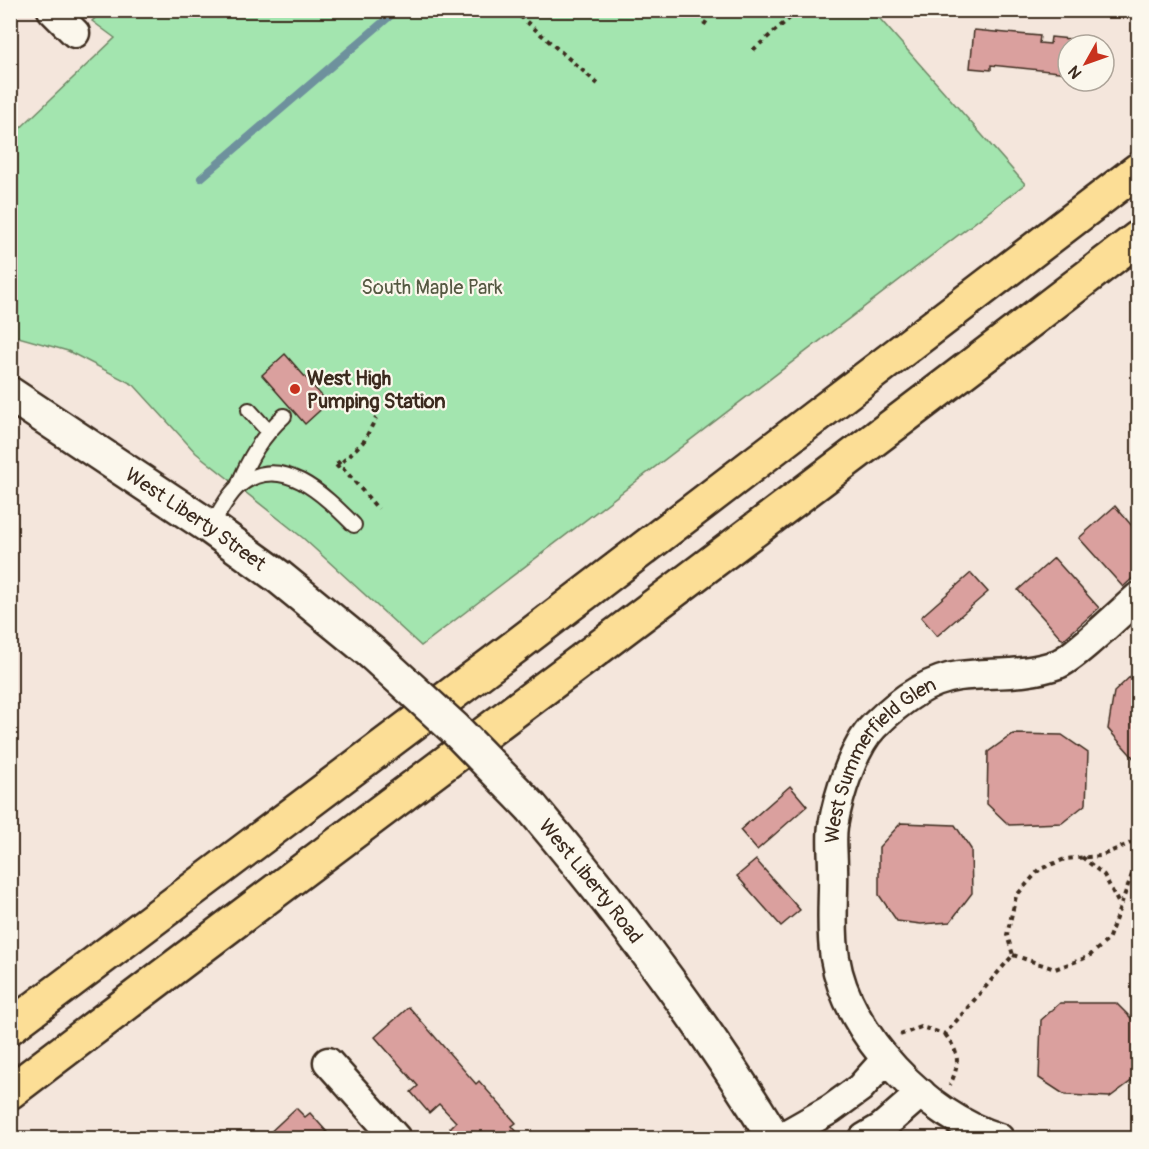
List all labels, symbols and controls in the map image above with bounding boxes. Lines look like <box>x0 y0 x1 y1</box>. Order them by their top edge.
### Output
north arrow <box>1056 33 1116 93</box>
text: N <box>1064 61 1086 83</box>
park label: South Maple Park <box>361 275 503 300</box>
place label: West High Pumping Station <box>307 366 446 414</box>
marker: West High Pumping Station <box>288 382 302 396</box>
street label: West Liberty Street <box>121 462 272 577</box>
street label: West Summerfield Glen <box>820 672 940 843</box>
street label: West Liberty Road <box>533 814 648 949</box>

